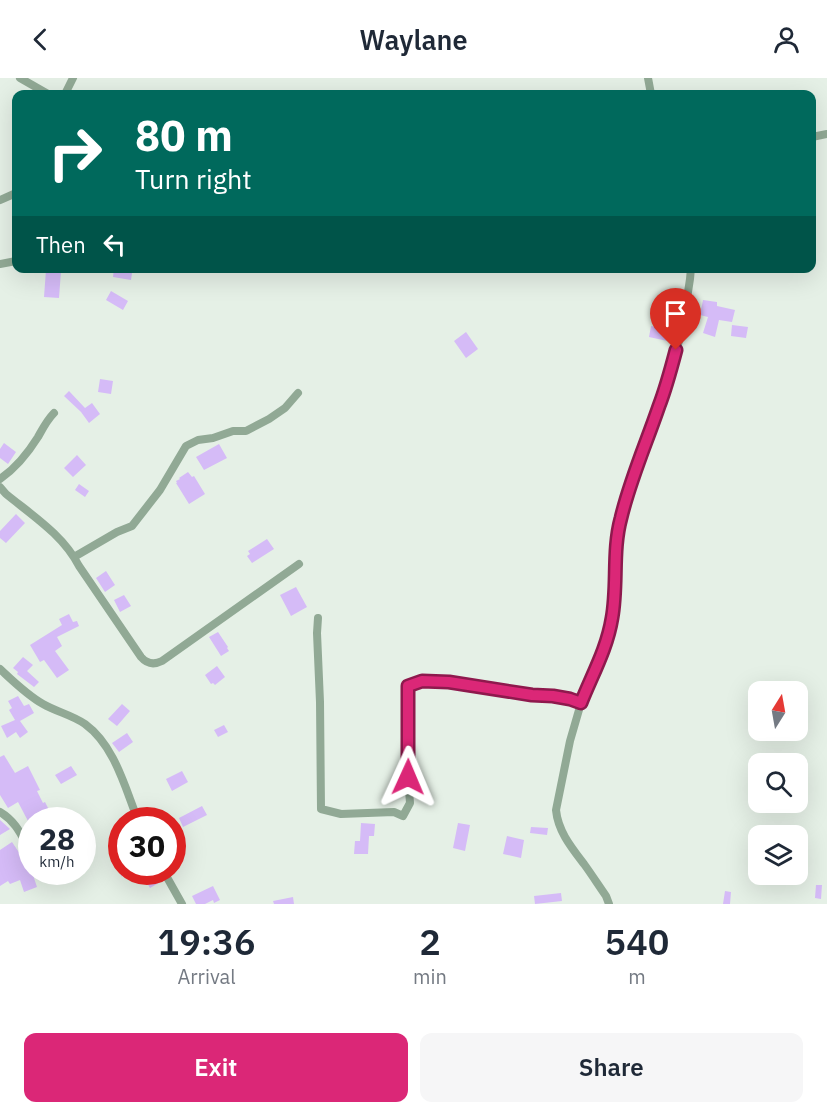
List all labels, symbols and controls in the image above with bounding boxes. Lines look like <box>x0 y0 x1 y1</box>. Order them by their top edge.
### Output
text: Waylane <box>360 22 467 57</box>
icon: back <box>24 23 57 56</box>
icon: person <box>770 23 803 56</box>
text: 80 m <box>135 108 233 163</box>
icon: right <box>36 114 114 192</box>
text: Turn right <box>135 161 252 196</box>
icon: left <box>98 228 131 261</box>
text: Then <box>36 230 86 259</box>
pin <box>650 288 701 350</box>
icon: arrive <box>659 297 692 330</box>
north arrow <box>748 681 808 741</box>
map controls <box>748 681 808 885</box>
position arrow <box>376 745 440 809</box>
button: search <box>748 753 808 813</box>
speed limit sign: 30 <box>108 807 186 885</box>
text: 28 <box>39 819 75 858</box>
button: layers <box>748 825 808 885</box>
text: km/h <box>39 852 75 871</box>
text: 19:36 <box>158 918 256 965</box>
text: 2 <box>419 918 441 965</box>
text: 540 <box>605 918 669 965</box>
text: Arrival <box>177 963 236 990</box>
text: min <box>413 963 447 990</box>
text: m <box>628 963 646 990</box>
button: Exit <box>24 1033 408 1102</box>
button: Share <box>420 1033 803 1102</box>

